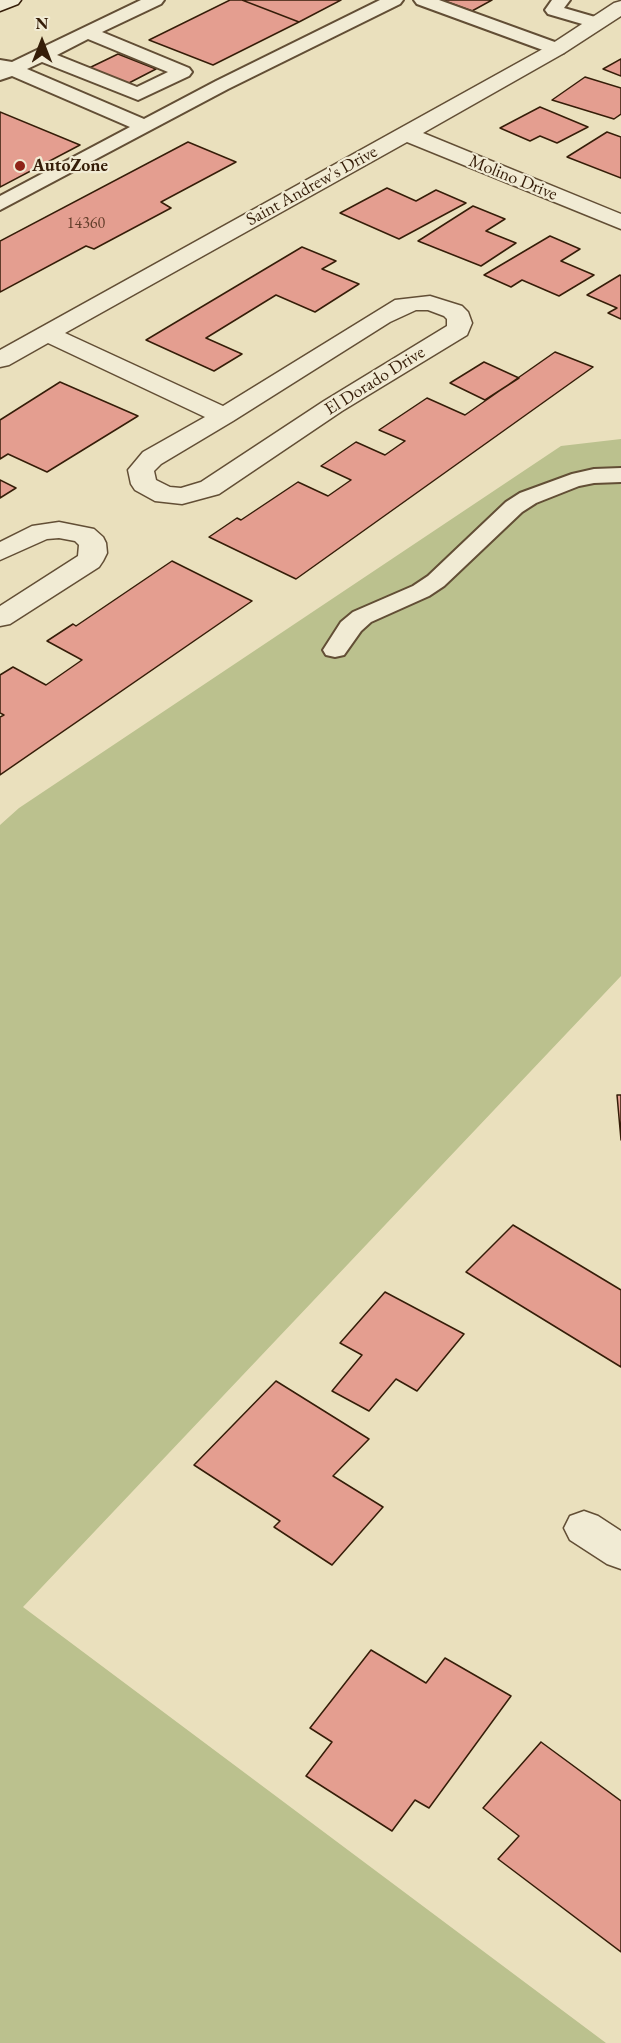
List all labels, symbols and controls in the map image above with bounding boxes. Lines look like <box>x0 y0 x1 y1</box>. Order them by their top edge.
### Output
north arrow <box>12 12 72 72</box>
text: N <box>36 13 48 34</box>
street label: Saint Andrew's Drive <box>243 141 381 231</box>
street label: Molino Drive <box>466 150 560 206</box>
place label: AutoZone <box>32 155 108 177</box>
marker: AutoZone <box>13 159 27 173</box>
house number: 14360 <box>67 214 105 234</box>
street label: El Dorado Drive <box>321 342 429 420</box>

